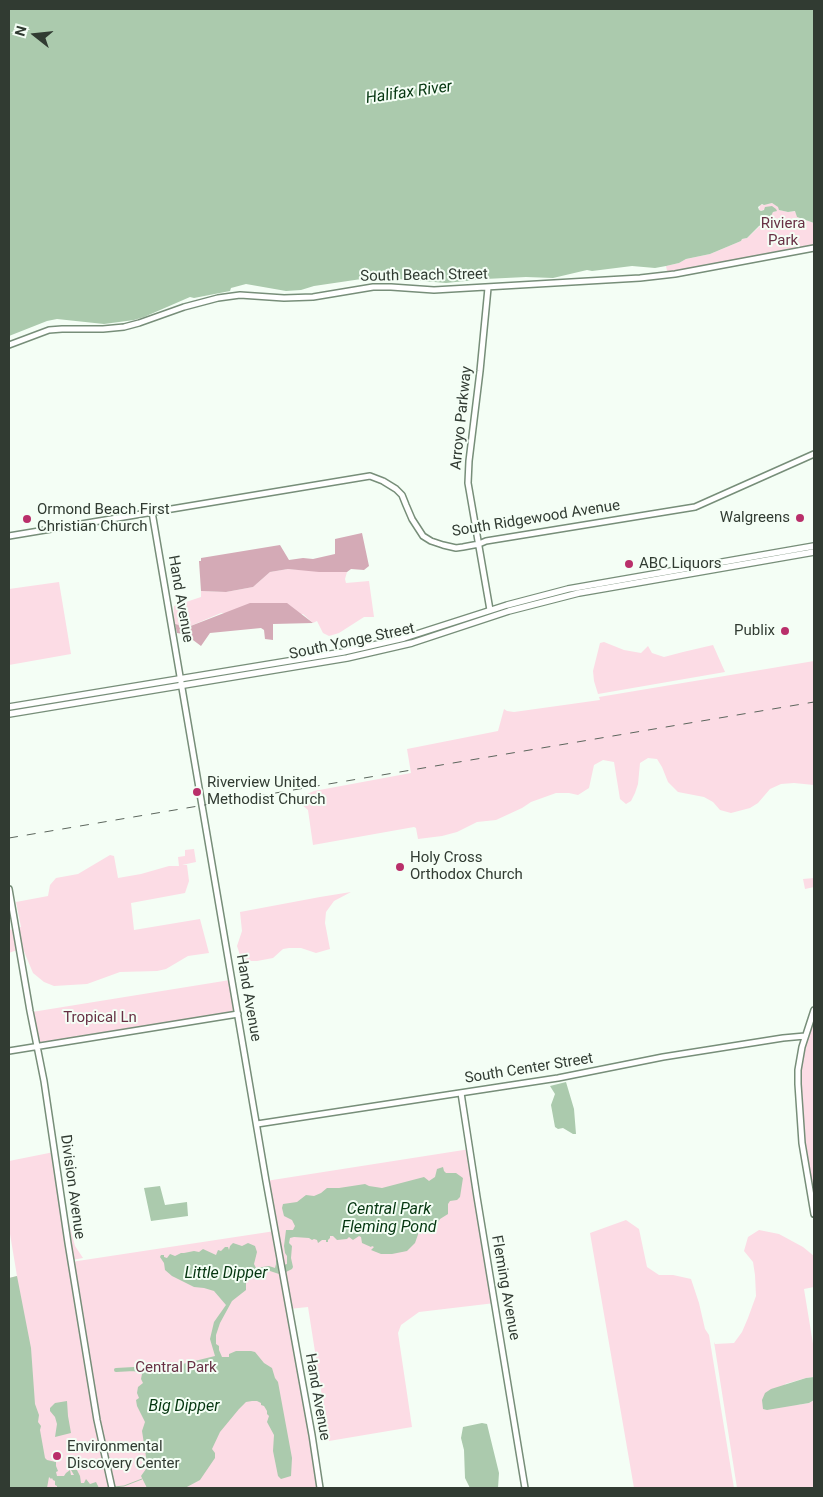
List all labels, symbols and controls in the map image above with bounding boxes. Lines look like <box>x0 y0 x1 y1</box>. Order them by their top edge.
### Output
north arrow <box>10 10 60 60</box>
text: N <box>12 24 30 38</box>
water label: Halifax River <box>365 77 453 109</box>
park label: Riviera Park <box>761 215 805 250</box>
street label: South Beach Street <box>360 266 488 286</box>
street label: Arroyo Parkway <box>448 365 476 471</box>
street label: South Ridgewood Avenue <box>451 497 621 541</box>
place label: Ormond Beach First Christian Church <box>37 501 170 536</box>
place label: Walgreens <box>720 509 790 527</box>
marker: Walgreens <box>794 512 806 524</box>
marker: Ormond Beach First Christian Church <box>21 513 33 525</box>
street label: Hand Avenue <box>163 554 197 644</box>
place label: ABC Liquors <box>639 555 722 573</box>
marker: ABC Liquors <box>623 558 635 570</box>
street label: South Yonge Street <box>288 620 416 664</box>
place label: Publix <box>734 622 775 640</box>
marker: Publix <box>779 625 791 637</box>
place label: Riverview United Methodist Church <box>207 774 326 809</box>
marker: Riverview United Methodist Church <box>191 786 203 798</box>
place label: Holy Cross Orthodox Church <box>410 849 523 884</box>
marker: Holy Cross Orthodox Church <box>394 861 406 873</box>
street label: Hand Avenue <box>231 953 265 1043</box>
park label: Tropical Ln <box>63 1009 137 1027</box>
street label: South Center Street <box>463 1050 595 1088</box>
street label: Division Avenue <box>56 1134 88 1240</box>
water label: Central Park Fleming Pond <box>341 1200 437 1238</box>
street label: Fleming Avenue <box>487 1234 523 1342</box>
water label: Little Dipper <box>184 1264 268 1284</box>
street label: Hand Avenue <box>300 1352 334 1442</box>
park label: Central Park <box>135 1359 217 1377</box>
water label: Big Dipper <box>149 1397 219 1417</box>
place label: Environmental Discovery Center <box>67 1438 180 1473</box>
marker: Environmental Discovery Center <box>51 1450 63 1462</box>

